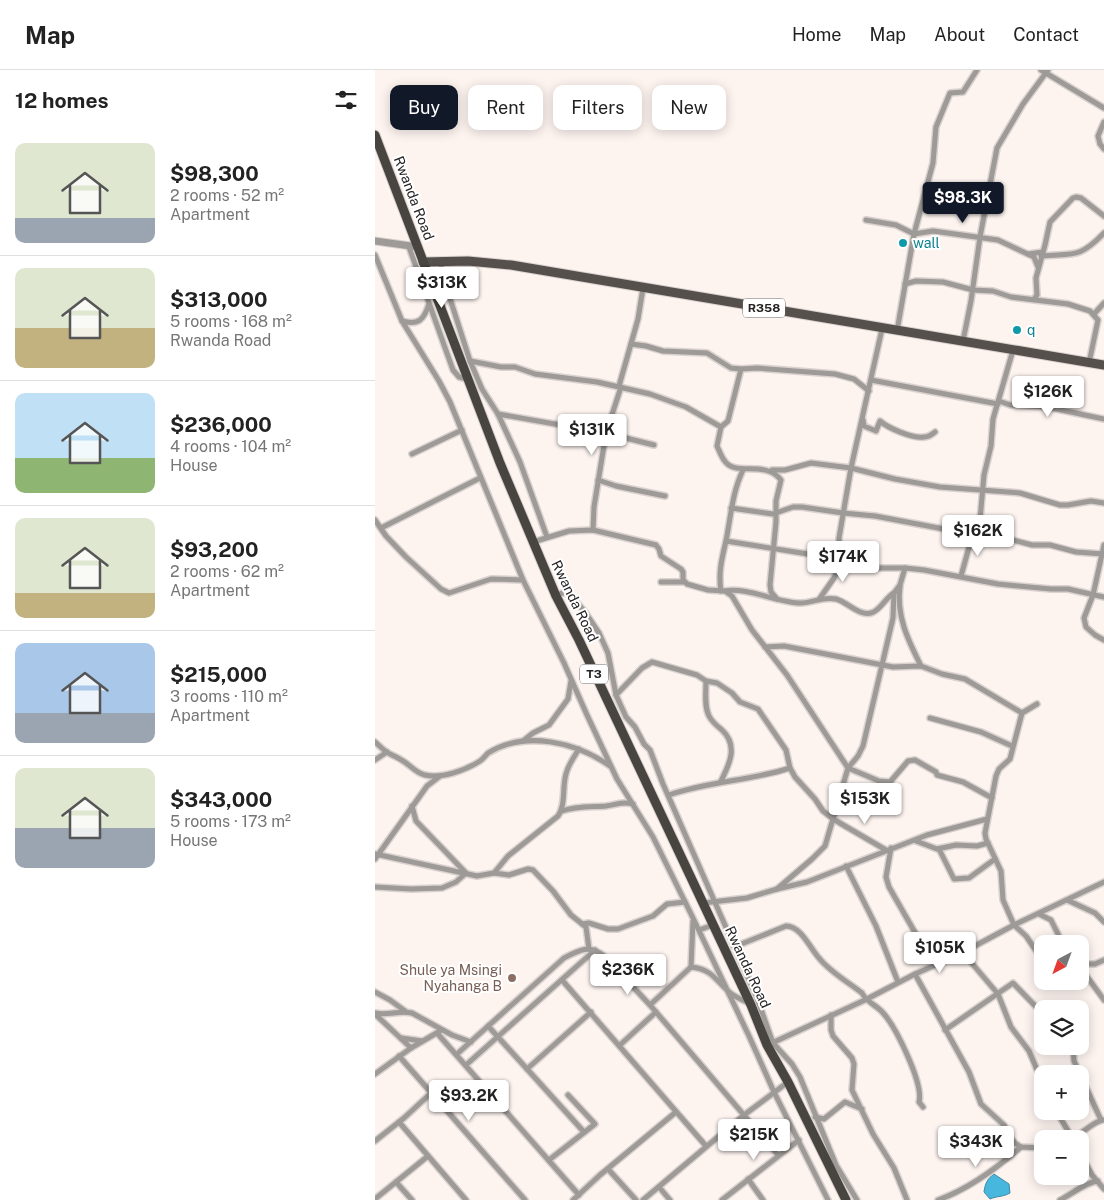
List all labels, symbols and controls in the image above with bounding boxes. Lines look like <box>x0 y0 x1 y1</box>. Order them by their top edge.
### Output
text: Map <box>25 21 75 49</box>
text: Home <box>792 24 842 45</box>
text: Map <box>870 24 906 45</box>
text: About <box>934 24 985 45</box>
text: Contact <box>1013 24 1079 45</box>
chip: Buy <box>390 85 458 130</box>
chip: Rent <box>468 85 543 130</box>
chip: Filters <box>553 85 642 130</box>
chip: New <box>652 85 726 130</box>
icon: filters <box>332 86 360 114</box>
text: 12 homes <box>15 88 109 113</box>
street label: Rwanda Road <box>391 154 437 242</box>
text: $98,300 <box>170 161 259 186</box>
icon: home <box>55 163 115 223</box>
pin: $98.3K <box>922 182 1004 224</box>
text: 2 rooms · 52 m² <box>170 186 284 205</box>
text: $98.3K <box>934 188 992 207</box>
text: Apartment <box>170 205 250 224</box>
place label: wall <box>913 235 940 251</box>
marker: wall <box>897 237 909 249</box>
pin: $313K <box>407 266 477 309</box>
text: $313K <box>417 273 467 292</box>
text: $313,000 <box>170 287 268 312</box>
icon: home <box>55 288 115 348</box>
road number: R358 <box>743 298 785 318</box>
text: 5 rooms · 168 m² <box>170 312 292 331</box>
place label: q <box>1027 322 1035 338</box>
marker: q <box>1011 324 1023 336</box>
text: Rwanda Road <box>170 331 271 350</box>
pin: $126K <box>1013 376 1083 418</box>
text: $126K <box>1023 382 1073 401</box>
text: $236,000 <box>170 412 272 437</box>
icon: home <box>55 413 115 473</box>
pin: $131K <box>557 414 627 456</box>
text: $131K <box>569 420 615 439</box>
text: 4 rooms · 104 m² <box>170 437 291 456</box>
text: House <box>170 456 218 475</box>
pin: $162K <box>943 514 1013 557</box>
text: $162K <box>953 521 1003 540</box>
text: $93,200 <box>170 537 259 562</box>
icon: home <box>55 538 115 598</box>
pin: $174K <box>808 540 878 583</box>
text: $174K <box>818 547 868 566</box>
street label: Rwanda Road <box>548 558 602 644</box>
text: 2 rooms · 62 m² <box>170 562 284 581</box>
text: Apartment <box>170 581 250 600</box>
text: $215,000 <box>170 662 267 687</box>
icon: home <box>55 663 115 723</box>
road number: T3 <box>580 664 608 684</box>
text: 3 rooms · 110 m² <box>170 687 288 706</box>
text: Apartment <box>170 706 250 725</box>
pin: $153K <box>830 782 900 825</box>
text: $343,000 <box>170 787 272 812</box>
icon: home <box>55 788 115 848</box>
text: $153K <box>840 789 890 808</box>
text: 5 rooms · 173 m² <box>170 812 291 831</box>
text: House <box>170 831 218 850</box>
street label: Rwanda Road <box>722 923 774 1011</box>
pin: $105K <box>905 932 975 974</box>
north arrow <box>1034 935 1089 990</box>
map controls <box>1034 935 1089 1185</box>
text: $105K <box>915 938 965 957</box>
pin: $236K <box>593 954 663 996</box>
text: $236K <box>601 960 655 979</box>
place label: Shule ya Msingi Nyahanga B <box>400 962 502 994</box>
marker: Shule ya Msingi Nyahanga B <box>506 972 518 984</box>
button: layers <box>1034 1000 1089 1055</box>
button: + <box>1034 1065 1089 1120</box>
pin: $93.2K <box>428 1080 510 1122</box>
text: $93.2K <box>440 1086 498 1105</box>
pin: $215K <box>719 1118 789 1161</box>
text: $215K <box>729 1125 779 1144</box>
pin: $343K <box>941 1126 1011 1168</box>
button: − <box>1034 1130 1089 1185</box>
text: $343K <box>949 1132 1003 1151</box>

